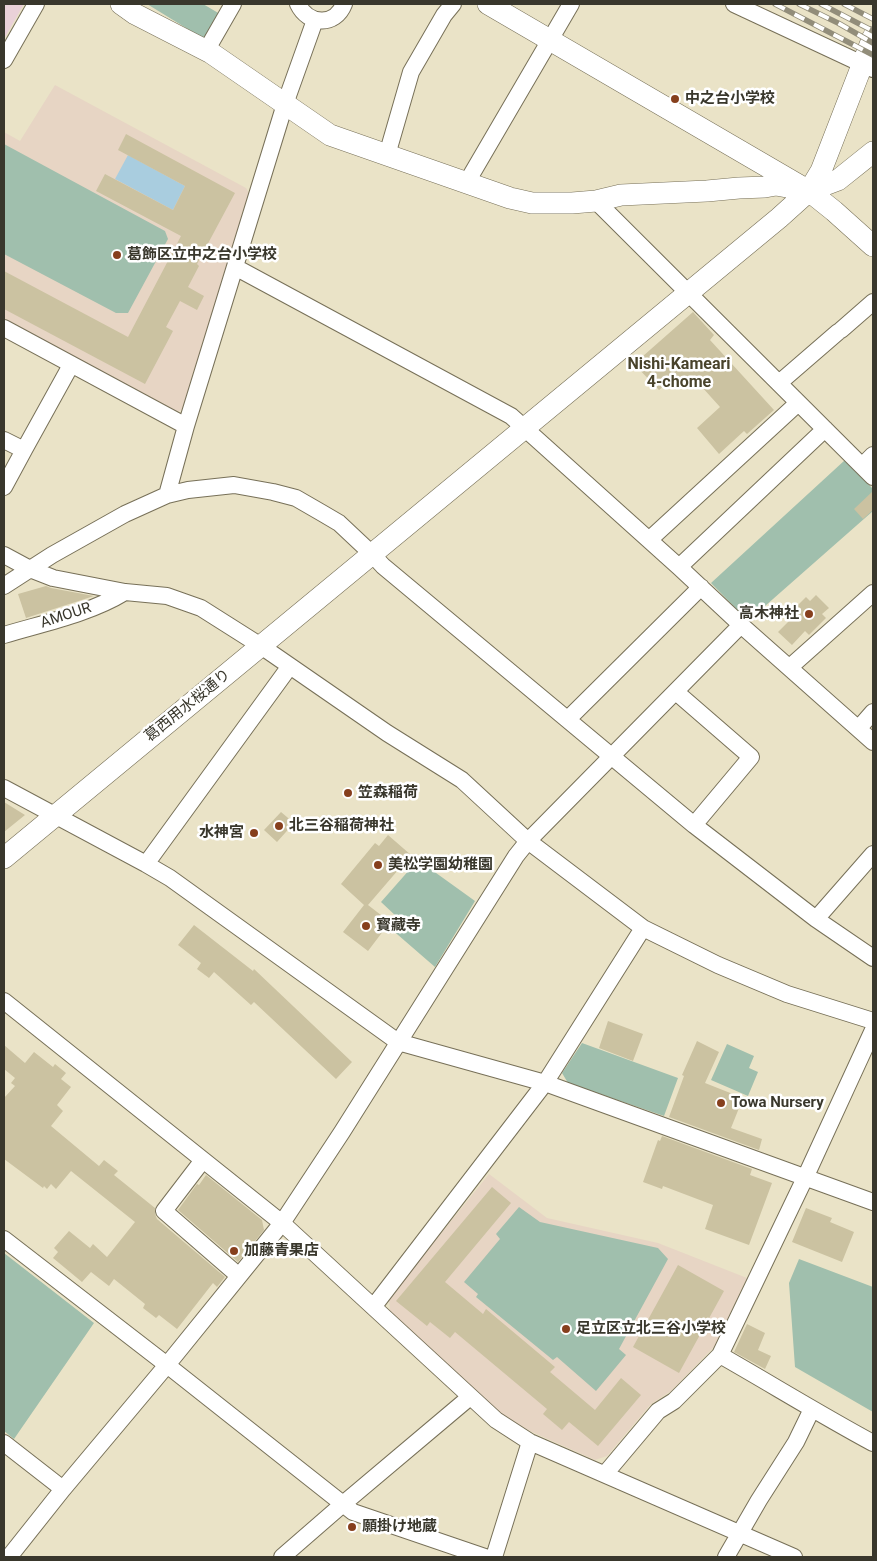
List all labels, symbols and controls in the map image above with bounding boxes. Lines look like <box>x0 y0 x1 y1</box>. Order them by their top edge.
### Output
place label: 中之台小学校 <box>685 90 775 108</box>
marker: 中之台小学校 <box>669 93 681 105</box>
place label: 葛飾区立中之台小学校 <box>127 246 277 264</box>
marker: 葛飾区立中之台小学校 <box>111 249 123 261</box>
district label: Nishi-Kameari 4-chome <box>627 355 731 393</box>
street label: AMOUR <box>38 599 94 633</box>
place label: 高木神社 <box>739 605 799 623</box>
marker: 高木神社 <box>803 608 815 620</box>
street label: 葛西用水桜通り <box>142 666 234 746</box>
place label: 笠森稲荷 <box>358 784 418 802</box>
marker: 笠森稲荷 <box>342 787 354 799</box>
place label: 北三谷稲荷神社 <box>289 817 394 835</box>
marker: 北三谷稲荷神社 <box>273 820 285 832</box>
place label: 水神宮 <box>199 824 244 842</box>
marker: 水神宮 <box>248 827 260 839</box>
place label: 美松学園幼稚園 <box>388 856 493 874</box>
marker: 美松学園幼稚園 <box>372 859 384 871</box>
place label: 寳藏寺 <box>376 917 421 935</box>
marker: 寳藏寺 <box>360 920 372 932</box>
place label: Towa Nursery <box>731 1094 824 1112</box>
marker: Towa Nursery <box>715 1097 727 1109</box>
place label: 加藤青果店 <box>244 1242 319 1260</box>
marker: 加藤青果店 <box>228 1245 240 1257</box>
place label: 足立区立北三谷小学校 <box>576 1320 726 1338</box>
marker: 足立区立北三谷小学校 <box>560 1323 572 1335</box>
place label: 願掛け地蔵 <box>362 1518 437 1536</box>
marker: 願掛け地蔵 <box>346 1521 358 1533</box>

